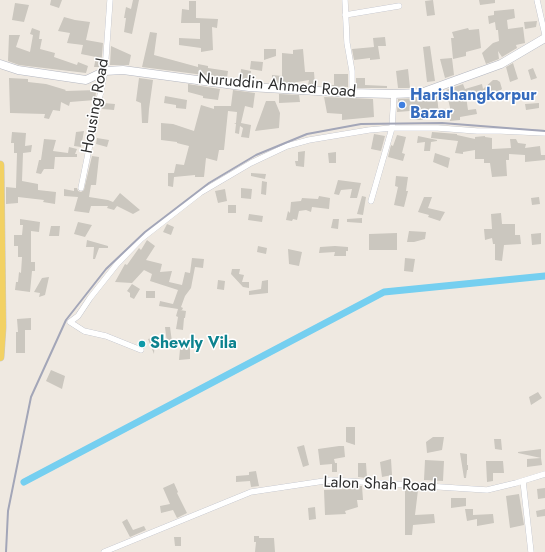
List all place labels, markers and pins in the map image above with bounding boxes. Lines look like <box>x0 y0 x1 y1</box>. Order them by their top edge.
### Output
place label: Harishangkorpur Bazar <box>410 86 537 124</box>
marker: Harishangkorpur Bazar <box>397 100 407 110</box>
place label: Shewly Vila <box>150 334 237 354</box>
marker: Shewly Vila <box>137 339 147 349</box>

